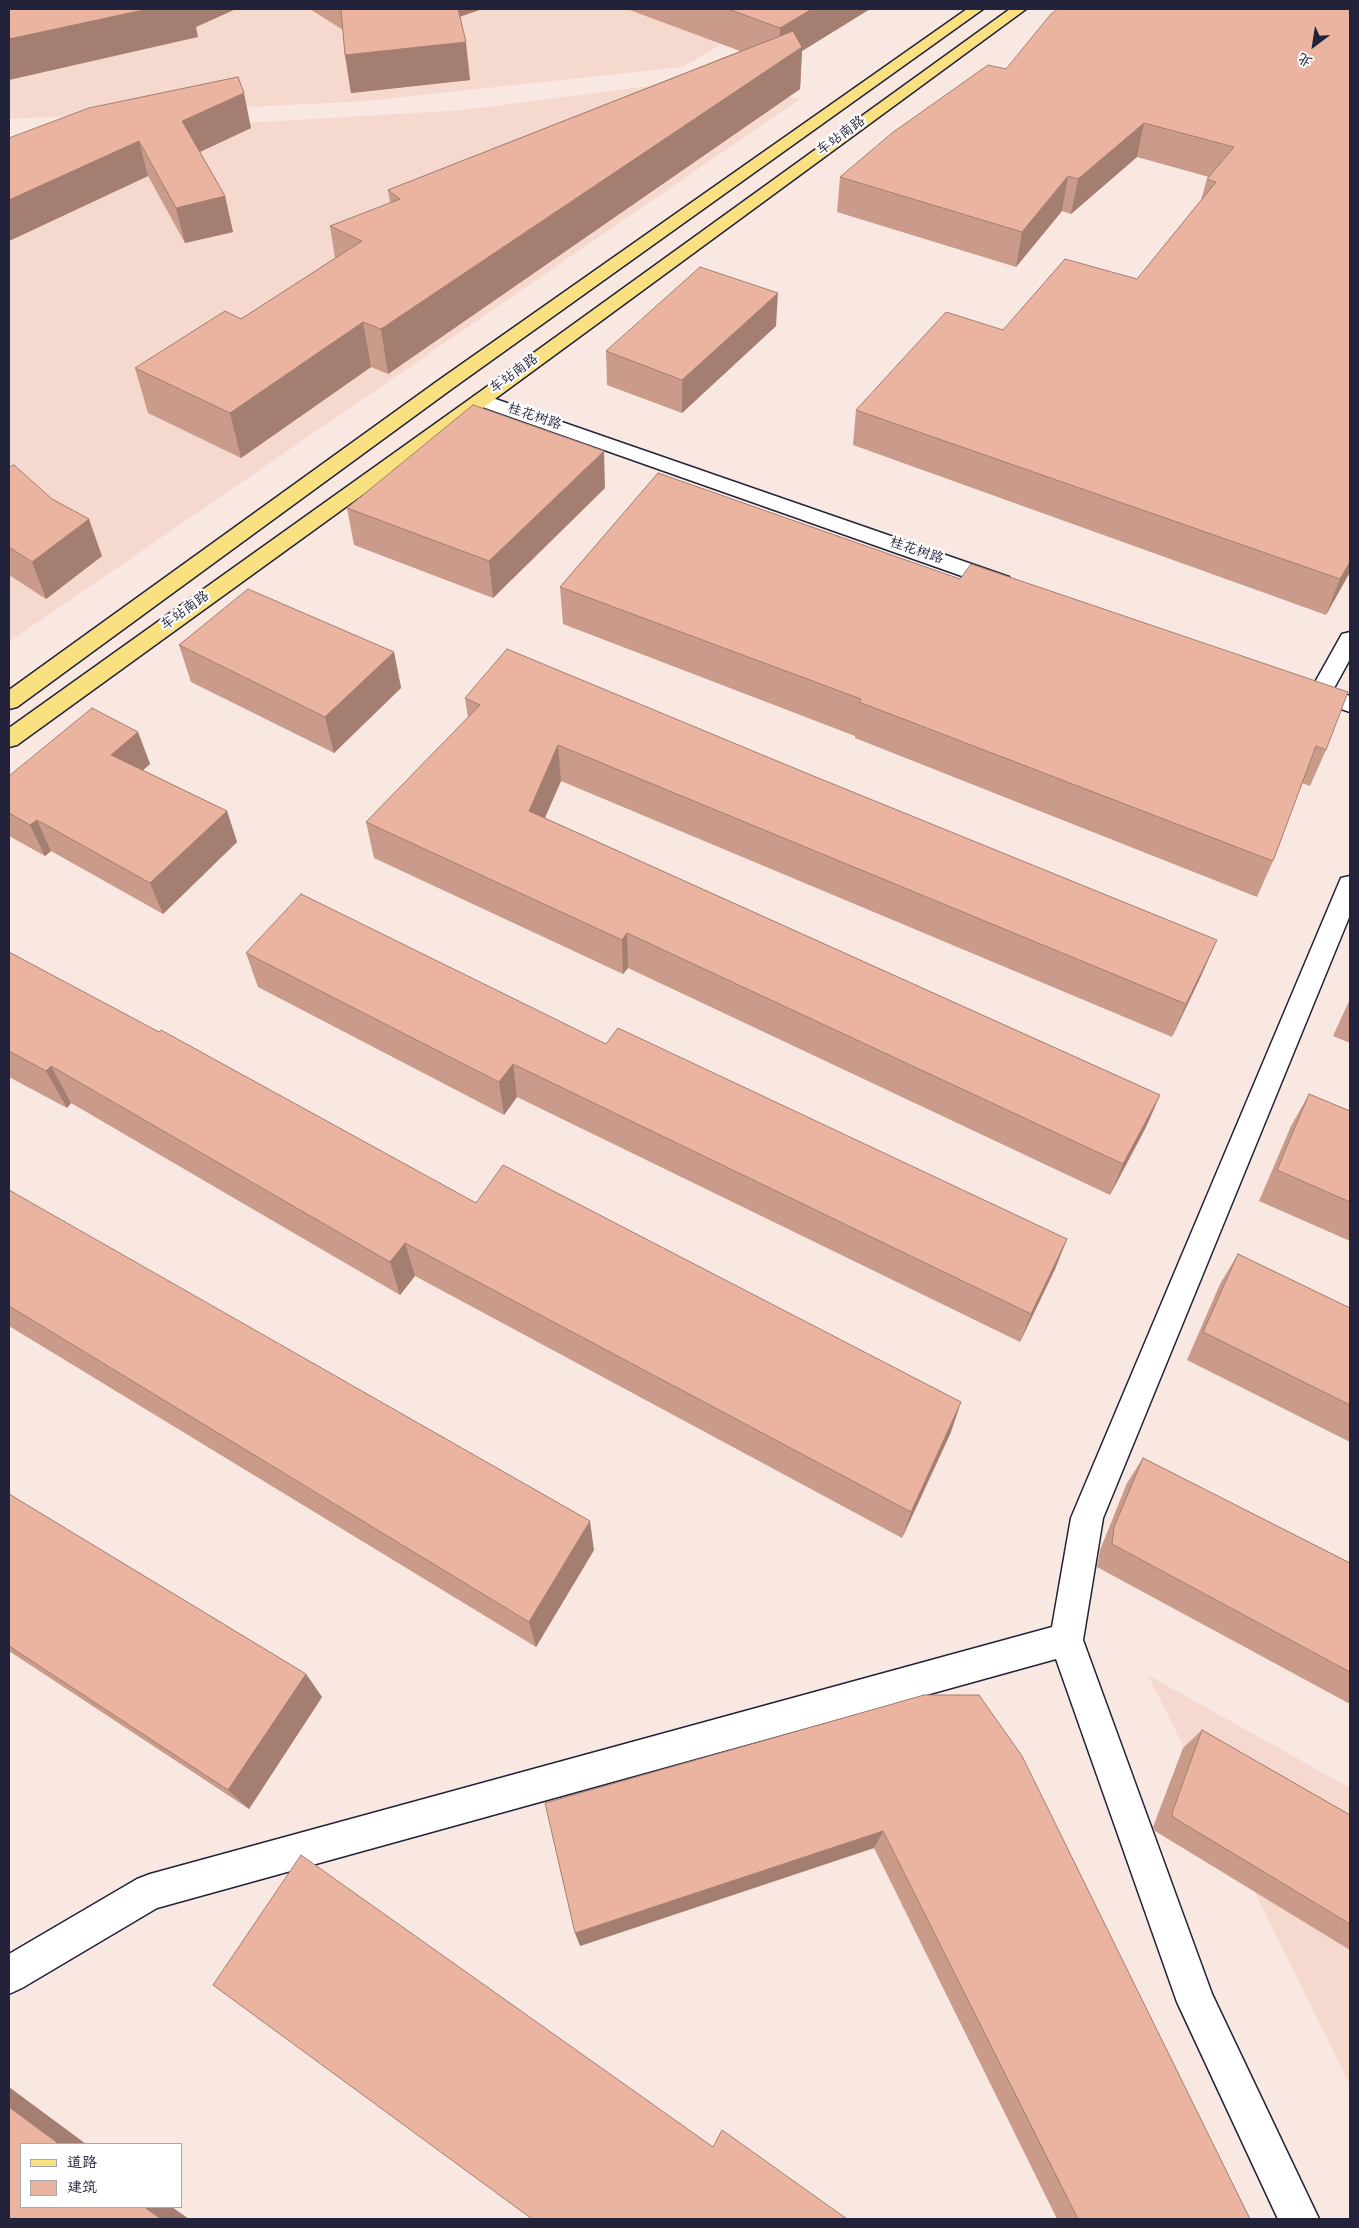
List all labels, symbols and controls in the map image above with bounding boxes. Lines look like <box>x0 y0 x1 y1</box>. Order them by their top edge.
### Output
north arrow <box>1289 20 1339 70</box>
text: 北 <box>1296 47 1316 69</box>
street label: 车站南路 <box>814 114 870 160</box>
street label: 车站南路 <box>487 352 543 398</box>
street label: 桂花树路 <box>505 401 563 435</box>
street label: 桂花树路 <box>887 535 945 569</box>
street label: 车站南路 <box>158 589 214 635</box>
legend <box>20 2143 182 2208</box>
text: 道路 <box>67 2155 97 2173</box>
text: 建筑 <box>67 2180 97 2198</box>

